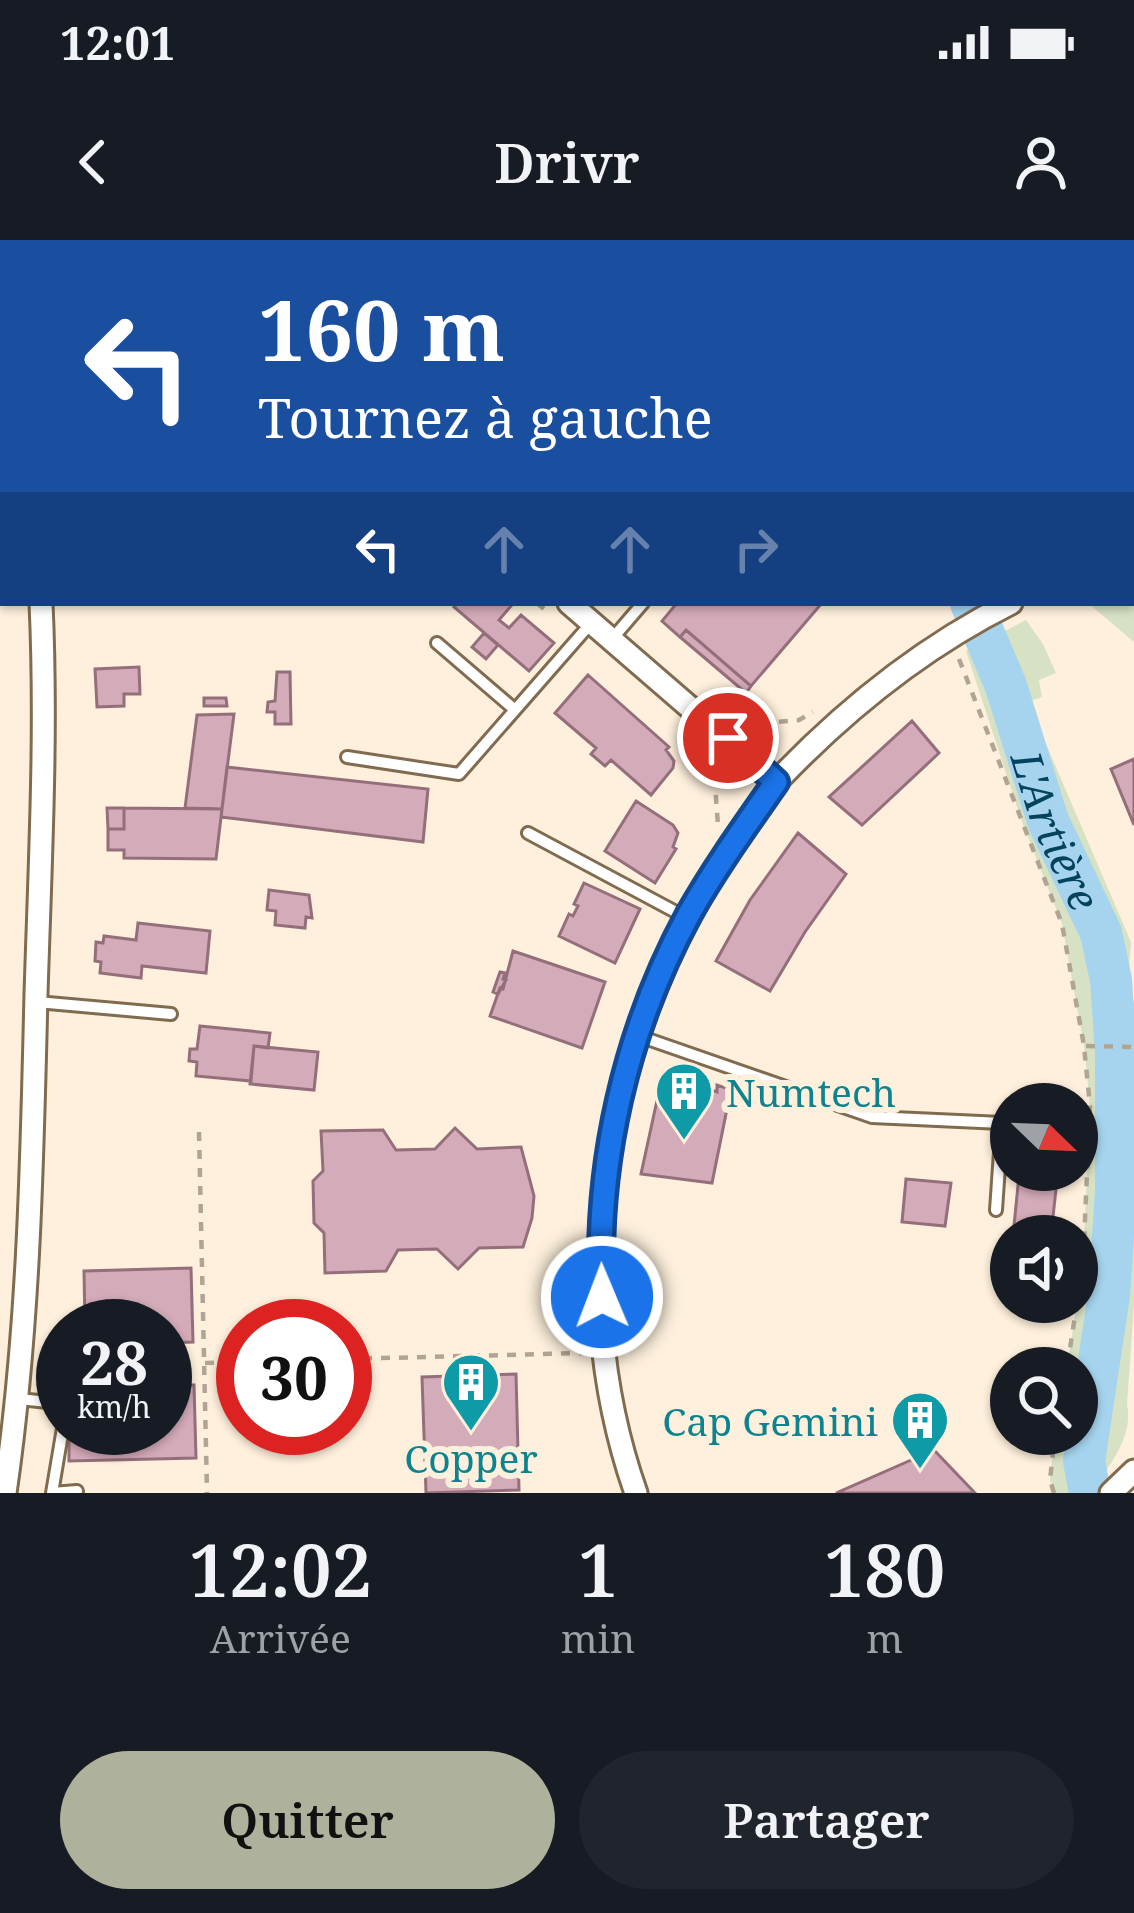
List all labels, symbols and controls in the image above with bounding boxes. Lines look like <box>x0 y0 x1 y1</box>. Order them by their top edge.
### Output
text: 12:01 <box>60 12 175 73</box>
text: Drivr <box>494 125 640 199</box>
icon: back <box>60 129 126 195</box>
icon: person <box>1008 129 1074 195</box>
text: 160 m <box>258 271 505 386</box>
icon: left <box>60 288 216 444</box>
text: Tournez à gauche <box>258 380 713 454</box>
icon: left <box>345 516 411 582</box>
icon: ahead <box>471 516 537 582</box>
icon: ahead <box>597 516 663 582</box>
icon: right <box>723 516 789 582</box>
pin <box>677 687 779 789</box>
icon: arrive <box>695 705 761 771</box>
water label: L'Artière <box>999 743 1114 919</box>
building icon: Numtech <box>653 1060 715 1142</box>
place label: Numtech <box>726 1065 896 1118</box>
north arrow <box>990 1083 1098 1191</box>
map controls <box>990 1083 1098 1455</box>
button: sound <box>990 1215 1098 1323</box>
position arrow <box>539 1234 665 1360</box>
speed limit sign: 30 <box>216 1299 372 1455</box>
text: 28 <box>80 1321 148 1403</box>
button: search <box>990 1347 1098 1455</box>
building icon: Copper <box>440 1351 502 1433</box>
text: km/h <box>77 1386 151 1427</box>
building icon: Cap Gemini <box>889 1389 951 1471</box>
place label: Cap Gemini <box>662 1394 878 1447</box>
place label: Copper <box>404 1431 538 1484</box>
text: 12:02 <box>189 1520 372 1618</box>
text: 1 <box>578 1520 618 1618</box>
text: 180 <box>824 1520 945 1618</box>
text: Arrivée <box>210 1611 351 1664</box>
text: min <box>561 1611 635 1664</box>
text: m <box>866 1611 903 1664</box>
button: Quitter <box>60 1751 555 1889</box>
button: Partager <box>579 1751 1074 1889</box>

